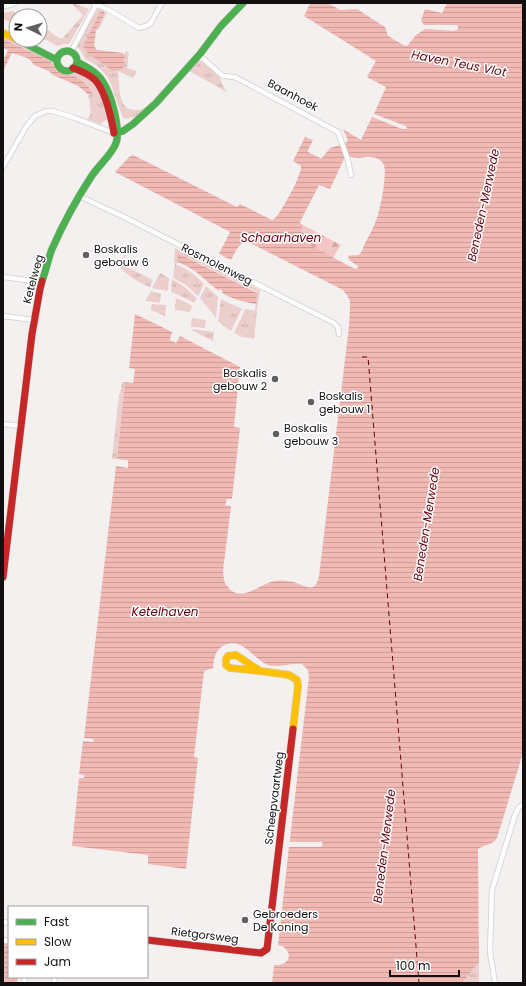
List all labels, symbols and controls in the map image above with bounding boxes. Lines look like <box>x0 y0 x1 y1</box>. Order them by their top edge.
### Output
north arrow <box>8 8 48 48</box>
text: N <box>10 22 26 32</box>
water label: Haven Teus Vlot <box>410 45 509 81</box>
street label: Baanhoek <box>265 75 321 115</box>
water label: Beneden-Merwede <box>463 147 503 263</box>
water label: Schaarhaven <box>241 229 321 246</box>
street label: Rosmolenweg <box>179 239 255 289</box>
place label: Boskalis gebouw 6 <box>94 241 149 270</box>
marker: Boskalis gebouw 6 <box>81 250 91 260</box>
street label: Ketelweg <box>19 253 47 305</box>
place label: Boskalis gebouw 2 <box>213 365 267 394</box>
marker: Boskalis gebouw 2 <box>270 374 280 384</box>
place label: Boskalis gebouw 1 <box>319 388 370 417</box>
marker: Boskalis gebouw 1 <box>306 397 316 407</box>
place label: Boskalis gebouw 3 <box>284 420 338 449</box>
marker: Boskalis gebouw 3 <box>271 429 281 439</box>
water label: Beneden-Merwede <box>409 465 443 582</box>
water label: Ketelhaven <box>131 603 199 620</box>
street label: Scheepvaartweg <box>260 751 288 845</box>
water label: Beneden-Merwede <box>369 787 400 904</box>
legend <box>8 906 148 978</box>
place label: Gebroeders De Koning <box>253 906 318 935</box>
text: Fast <box>44 913 69 930</box>
marker: Gebroeders De Koning <box>240 915 250 925</box>
street label: Rietgorsweg <box>170 923 240 947</box>
text: Slow <box>44 933 72 950</box>
scale bar <box>390 952 459 978</box>
text: Jam <box>44 953 71 970</box>
text: 100 m <box>396 957 430 974</box>

